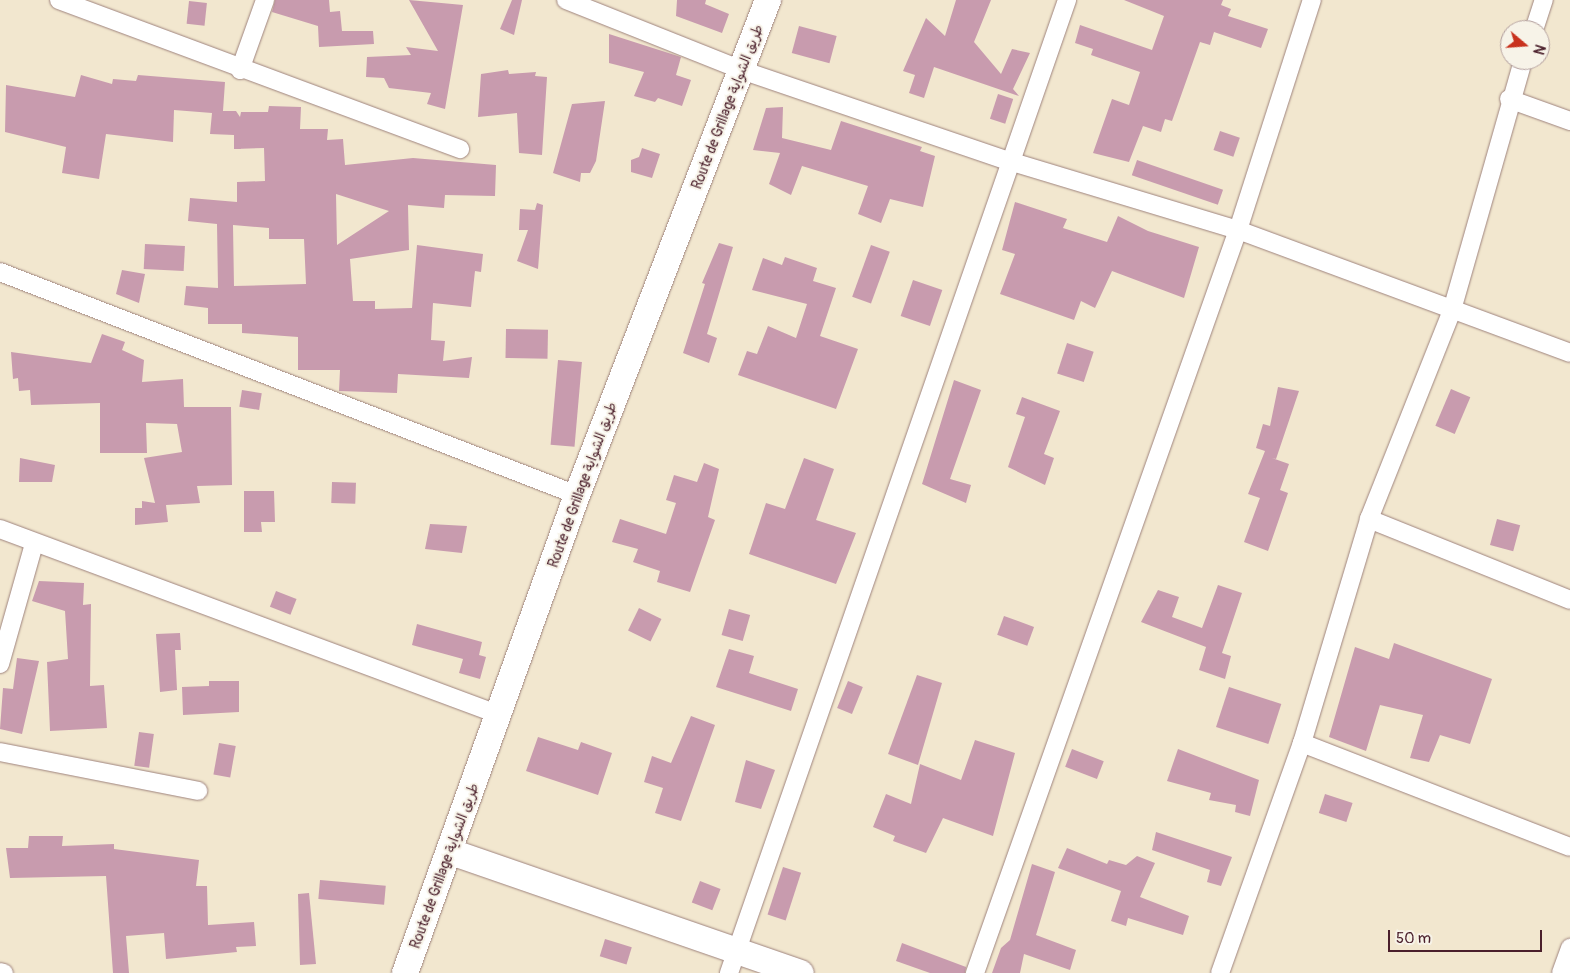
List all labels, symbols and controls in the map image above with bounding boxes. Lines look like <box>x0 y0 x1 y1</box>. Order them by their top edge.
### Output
north arrow <box>1500 20 1550 70</box>
street label: Route de Grillage طريق الشواية <box>689 22 767 192</box>
text: N <box>1529 42 1548 57</box>
street label: Route de Grillage طريق الشواية <box>545 400 621 570</box>
street label: Route de Grillage طريق الشواية <box>407 781 483 951</box>
scale bar <box>1390 920 1544 952</box>
text: 50 m <box>1396 929 1431 948</box>

